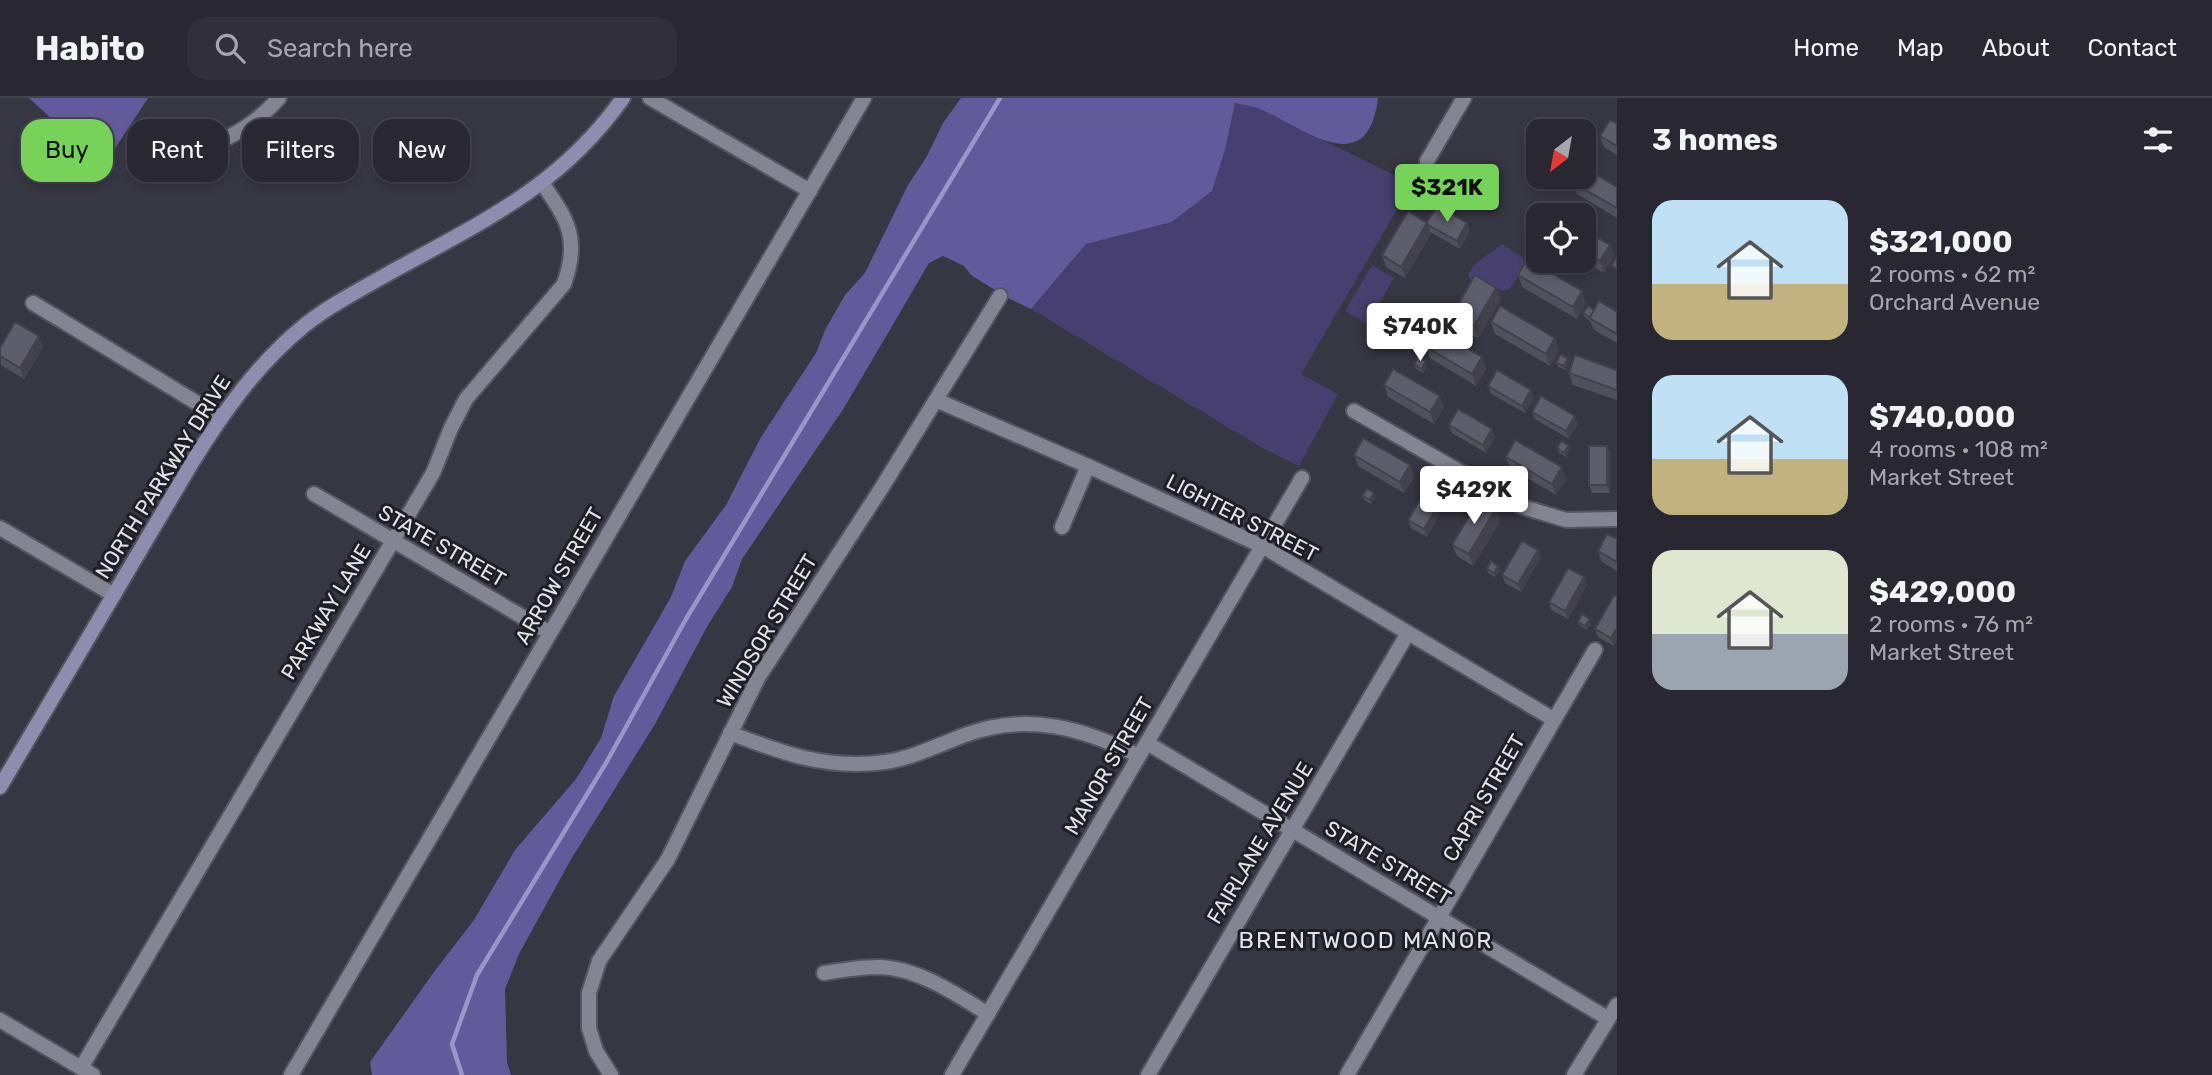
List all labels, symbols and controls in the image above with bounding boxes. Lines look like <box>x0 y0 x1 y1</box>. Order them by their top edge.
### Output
search box <box>187 17 677 80</box>
text: Habito <box>35 29 145 68</box>
icon: search <box>211 29 249 67</box>
text: Search here <box>267 33 413 64</box>
text: Home <box>1793 34 1859 62</box>
text: Map <box>1897 34 1944 62</box>
text: About <box>1982 34 2050 62</box>
text: Contact <box>2088 34 2177 62</box>
chip: Buy <box>21 119 113 182</box>
chip: Rent <box>127 119 228 182</box>
chip: Filters <box>242 119 359 182</box>
chip: New <box>373 119 470 182</box>
north arrow <box>1526 119 1596 189</box>
map controls <box>1526 119 1596 273</box>
icon: filters <box>2139 121 2177 159</box>
text: 3 homes <box>1652 122 1778 158</box>
pin: $321K <box>1398 164 1496 224</box>
text: $321K <box>1411 173 1483 201</box>
button: locate <box>1526 203 1596 273</box>
text: $321,000 <box>1869 224 2013 260</box>
icon: home <box>1708 228 1792 312</box>
text: 2 rooms · 62 m² <box>1869 260 2035 288</box>
text: Orchard Avenue <box>1869 288 2040 316</box>
pin: $740K <box>1371 303 1469 363</box>
text: $740K <box>1383 312 1457 340</box>
street label: NORTH PARKWAY DRIVE <box>90 370 235 583</box>
text: $740,000 <box>1869 399 2015 435</box>
icon: home <box>1708 403 1792 487</box>
text: 4 rooms · 108 m² <box>1869 435 2048 463</box>
text: Market Street <box>1869 463 2014 491</box>
pin: $429K <box>1425 466 1523 526</box>
street label: LIGHTER STREET <box>1162 468 1322 567</box>
text: $429K <box>1436 475 1512 503</box>
street label: STATE STREET <box>374 499 510 592</box>
street label: ARROW STREET <box>509 503 608 649</box>
street label: PARKWAY LANE <box>275 540 376 684</box>
street label: WINDSOR STREET <box>711 550 822 712</box>
text: $429,000 <box>1869 574 2016 610</box>
icon: home <box>1708 578 1792 662</box>
text: 2 rooms · 76 m² <box>1869 610 2033 638</box>
text: Market Street <box>1869 638 2014 666</box>
street label: MANOR STREET <box>1059 692 1158 839</box>
street label: CAPRI STREET <box>1437 730 1530 866</box>
street label: FAIRLANE AVENUE <box>1201 757 1318 928</box>
street label: STATE STREET <box>1321 815 1456 910</box>
district label: BRENTWOOD MANOR <box>1239 926 1493 954</box>

